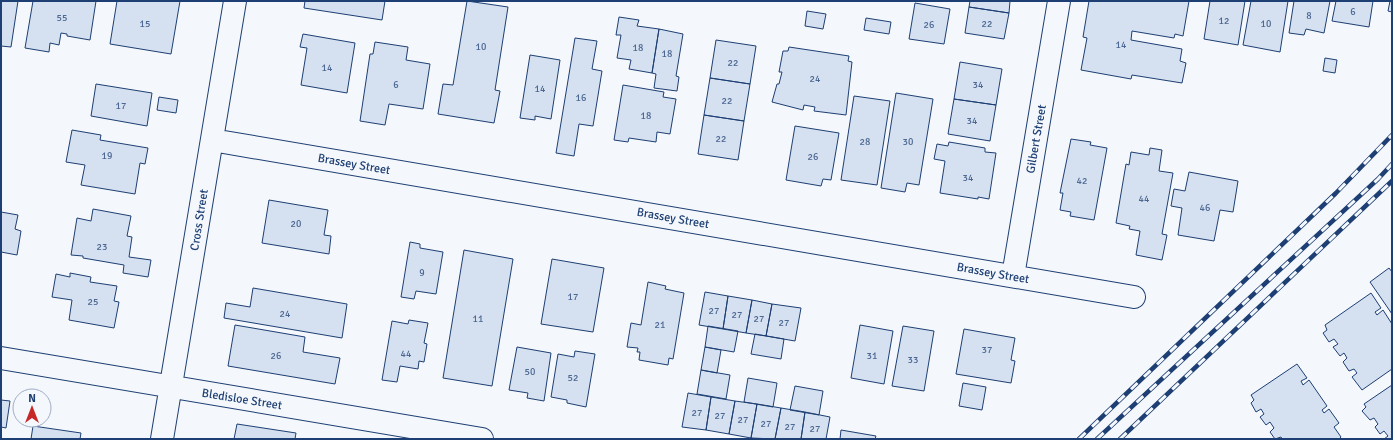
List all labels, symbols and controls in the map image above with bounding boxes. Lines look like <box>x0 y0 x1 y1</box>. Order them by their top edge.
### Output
house number: 6 <box>1350 6 1356 18</box>
house number: 8 <box>1306 10 1312 22</box>
house number: 55 <box>57 12 67 24</box>
house number: 12 <box>1219 15 1229 27</box>
house number: 15 <box>140 18 150 30</box>
house number: 22 <box>982 18 992 30</box>
house number: 10 <box>1261 18 1271 30</box>
house number: 26 <box>924 19 934 31</box>
house number: 14 <box>1116 39 1127 51</box>
house number: 10 <box>476 41 486 53</box>
house number: 18 <box>633 42 643 54</box>
house number: 18 <box>662 48 672 60</box>
house number: 22 <box>728 57 738 69</box>
house number: 14 <box>322 62 333 74</box>
house number: 24 <box>810 73 821 85</box>
house number: 6 <box>393 79 399 91</box>
house number: 34 <box>973 79 984 91</box>
house number: 14 <box>535 83 546 95</box>
house number: 16 <box>576 92 586 104</box>
house number: 22 <box>722 95 732 107</box>
house number: 17 <box>116 100 126 112</box>
street label: Gilbert Street <box>1023 104 1050 175</box>
house number: 18 <box>641 110 651 122</box>
house number: 34 <box>967 115 978 127</box>
house number: 22 <box>716 133 726 145</box>
house number: 28 <box>860 136 870 148</box>
house number: 30 <box>903 136 913 148</box>
house number: 19 <box>102 150 112 162</box>
street label: Brassey Street <box>316 151 391 178</box>
house number: 26 <box>808 151 818 163</box>
house number: 34 <box>963 172 974 184</box>
house number: 42 <box>1077 175 1087 187</box>
street label: Cross Street <box>187 188 212 252</box>
house number: 44 <box>1139 193 1150 205</box>
house number: 46 <box>1200 202 1210 214</box>
street label: Brassey Street <box>635 205 710 232</box>
house number: 20 <box>291 218 301 230</box>
house number: 23 <box>97 241 107 253</box>
street label: Brassey Street <box>955 260 1030 287</box>
house number: 9 <box>419 267 425 279</box>
house number: 17 <box>568 291 578 303</box>
house number: 25 <box>88 296 98 308</box>
house number: 27 <box>709 305 719 317</box>
house number: 24 <box>280 308 291 320</box>
house number: 27 <box>732 309 742 321</box>
house number: 11 <box>473 313 483 325</box>
house number: 27 <box>754 313 764 325</box>
house number: 27 <box>779 317 789 329</box>
house number: 21 <box>655 319 665 331</box>
house number: 37 <box>982 344 992 356</box>
house number: 44 <box>401 348 412 360</box>
house number: 26 <box>271 350 281 362</box>
house number: 31 <box>867 350 877 362</box>
house number: 33 <box>908 354 918 366</box>
house number: 50 <box>525 366 535 378</box>
house number: 52 <box>568 372 578 384</box>
street label: Bledisloe Street <box>201 386 283 413</box>
north arrow <box>12 388 52 428</box>
text: N <box>28 392 36 405</box>
house number: 27 <box>692 407 702 419</box>
house number: 27 <box>715 410 725 422</box>
house number: 27 <box>738 414 748 426</box>
house number: 27 <box>761 418 771 430</box>
house number: 27 <box>785 421 795 433</box>
house number: 27 <box>810 423 820 435</box>

